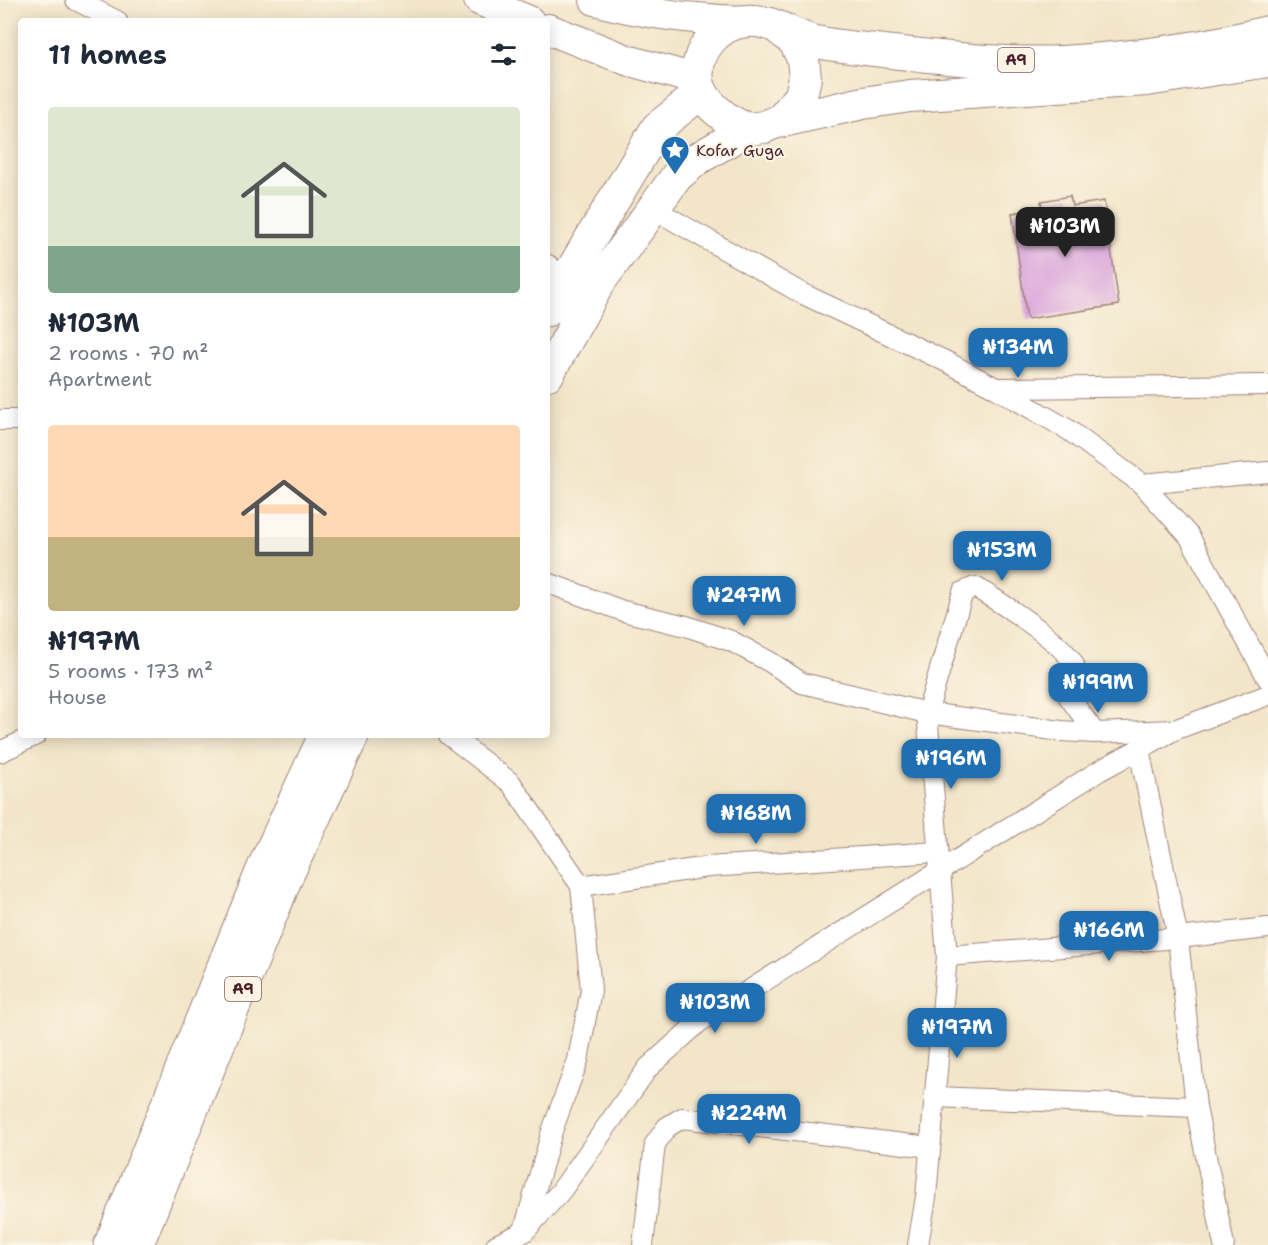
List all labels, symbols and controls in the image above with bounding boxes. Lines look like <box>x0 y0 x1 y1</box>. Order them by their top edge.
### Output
text: 11 homes <box>48 37 167 72</box>
icon: filters <box>487 38 520 71</box>
road number: A9 <box>998 48 1034 72</box>
place icon: Kofar Guga <box>659 134 691 176</box>
place label: Kofar Guga <box>696 140 784 161</box>
icon: home <box>230 146 338 254</box>
pin: ₦103M <box>1023 207 1107 258</box>
text: ₦103M <box>1030 213 1100 239</box>
text: ₦103M <box>48 305 140 340</box>
pin: ₦134M <box>976 328 1060 379</box>
text: ₦134M <box>982 334 1054 360</box>
text: 2 rooms · 70 m² <box>48 340 209 366</box>
text: Apartment <box>48 366 152 392</box>
icon: home <box>230 464 338 572</box>
pin: ₦153M <box>960 531 1044 582</box>
text: ₦153M <box>967 537 1037 563</box>
pin: ₦247M <box>702 576 786 627</box>
text: ₦247M <box>707 582 781 608</box>
text: ₦197M <box>48 623 140 658</box>
text: 5 rooms · 173 m² <box>48 658 213 684</box>
pin: ₦199M <box>1056 663 1140 714</box>
text: ₦199M <box>1062 669 1134 695</box>
text: House <box>48 684 107 710</box>
pin: ₦196M <box>909 739 993 790</box>
text: ₦196M <box>915 745 987 771</box>
pin: ₦168M <box>714 794 798 845</box>
text: ₦168M <box>721 800 791 826</box>
pin: ₦166M <box>1067 911 1151 962</box>
text: ₦166M <box>1073 917 1145 943</box>
road number: A9 <box>225 977 261 1001</box>
pin: ₦103M <box>673 983 757 1034</box>
text: ₦103M <box>680 989 750 1015</box>
pin: ₦197M <box>915 1008 999 1059</box>
text: ₦197M <box>922 1014 992 1040</box>
pin: ₦224M <box>707 1094 791 1145</box>
text: ₦224M <box>711 1100 787 1126</box>

